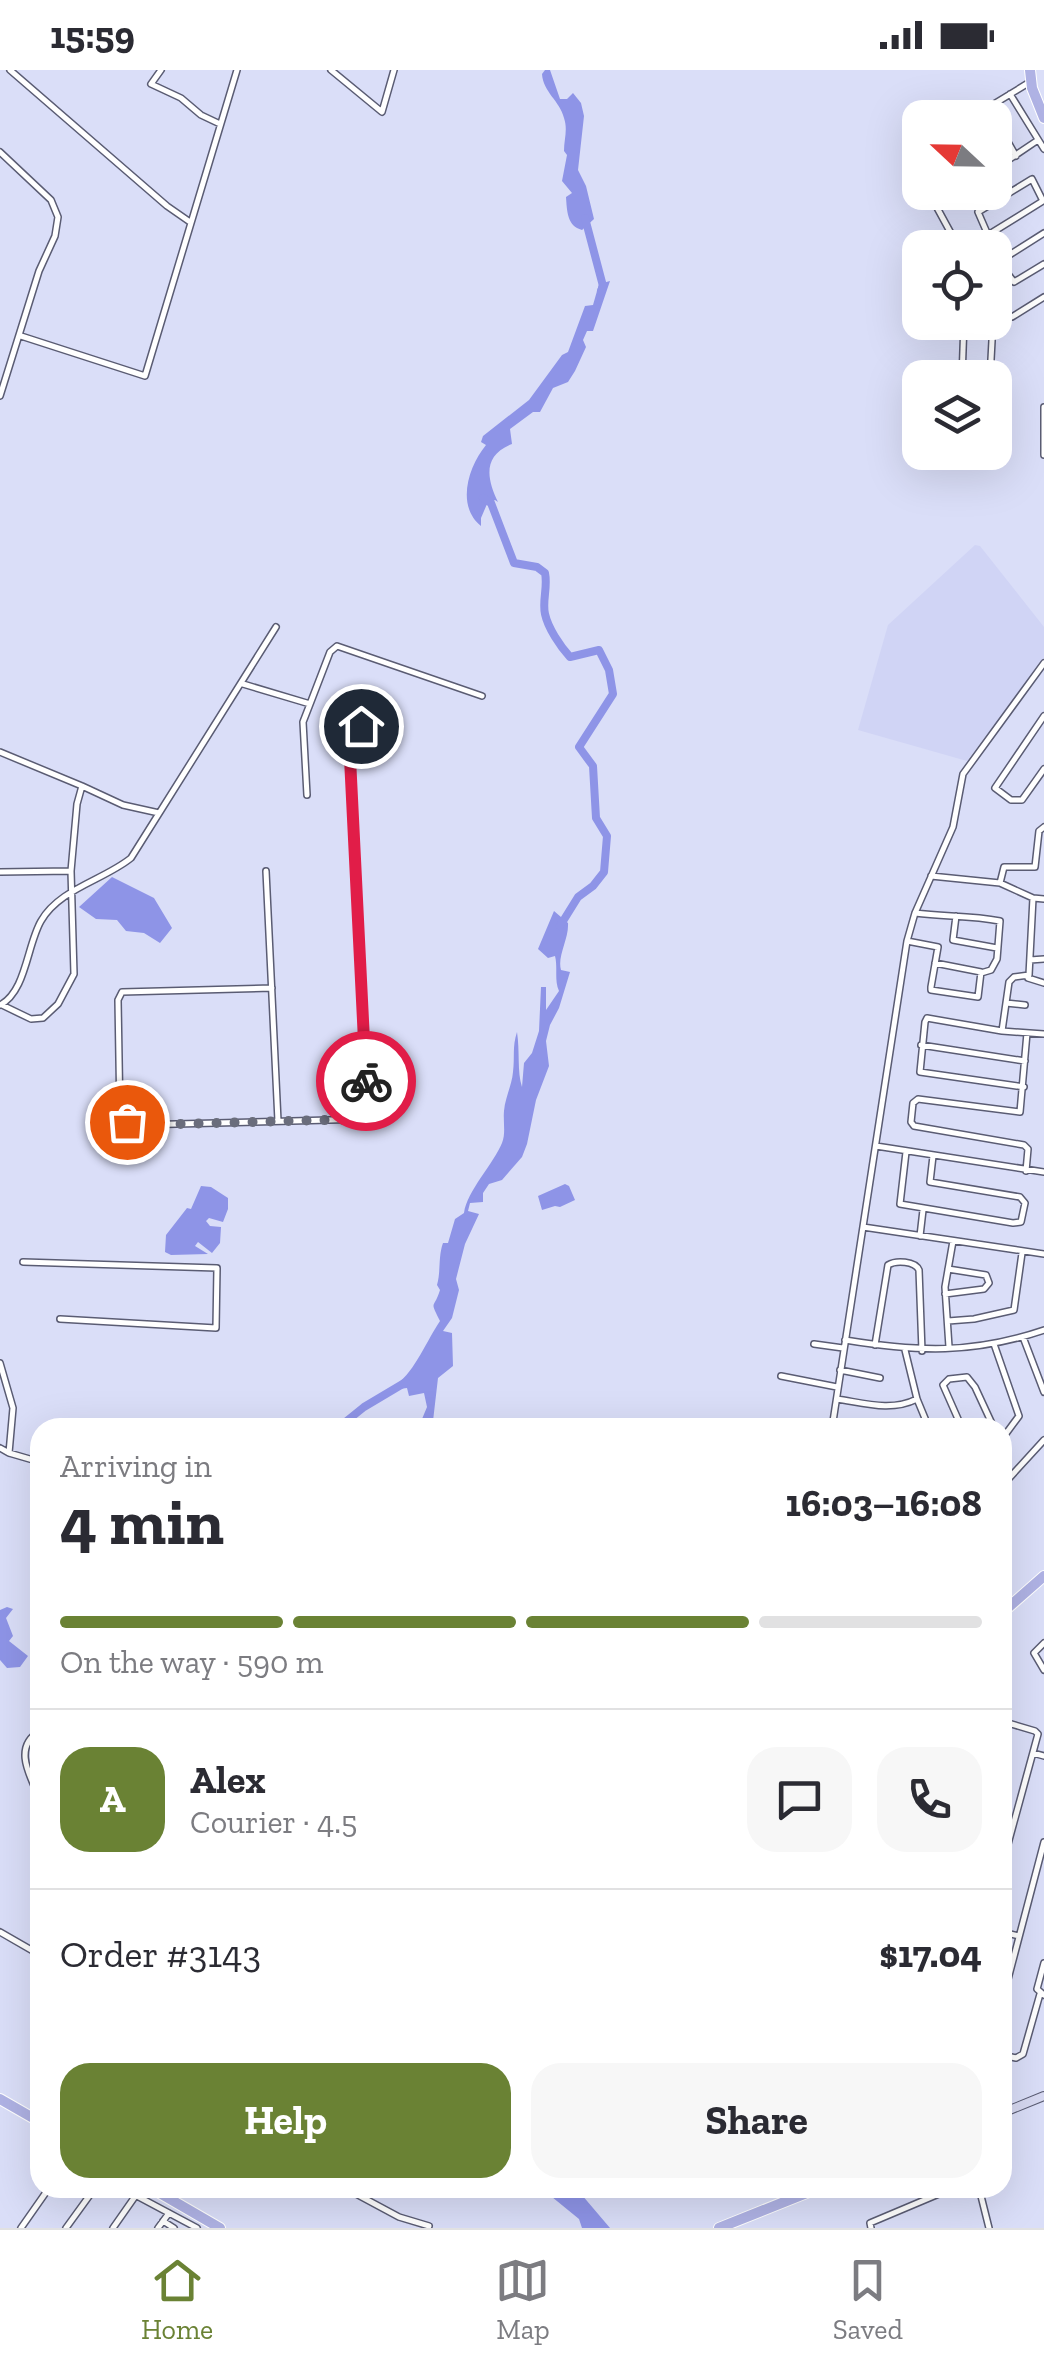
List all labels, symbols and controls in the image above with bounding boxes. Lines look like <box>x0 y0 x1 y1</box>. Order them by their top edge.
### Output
text: 15:59 <box>50 12 135 58</box>
north arrow <box>902 100 1012 210</box>
map controls <box>902 100 1012 470</box>
button: locate <box>902 230 1012 340</box>
button: layers <box>902 360 1012 470</box>
pin <box>319 684 404 769</box>
icon: home <box>334 699 389 754</box>
courier <box>316 1031 416 1131</box>
icon: bike <box>339 1054 394 1109</box>
pin <box>85 1080 170 1165</box>
icon: bag <box>100 1095 155 1150</box>
text: Arriving in <box>60 1447 212 1485</box>
text: 16:03–16:08 <box>786 1480 982 1526</box>
text: 4 min <box>60 1483 224 1561</box>
text: On the way · 590 m <box>60 1643 323 1681</box>
button: chat <box>747 1747 852 1852</box>
button: phone <box>877 1747 982 1852</box>
text: Alex <box>190 1757 266 1803</box>
text: A <box>99 1776 126 1822</box>
text: Courier · 4.5 <box>190 1803 357 1841</box>
text: Order #3143 <box>60 1931 261 1977</box>
text: $17.04 <box>879 1931 982 1977</box>
button: Help <box>60 2063 511 2178</box>
button: Share <box>531 2063 982 2178</box>
tab: Home <box>141 2253 213 2346</box>
tab: Map <box>495 2253 550 2346</box>
tab: Saved <box>833 2253 903 2346</box>

